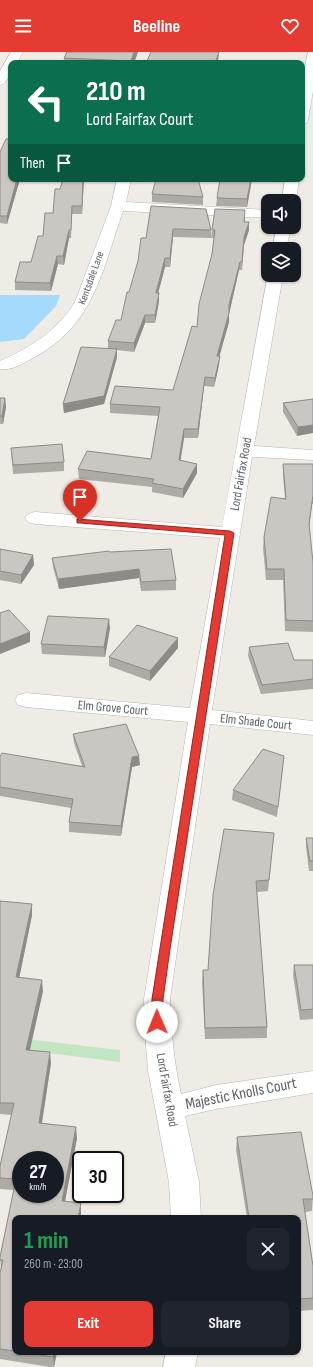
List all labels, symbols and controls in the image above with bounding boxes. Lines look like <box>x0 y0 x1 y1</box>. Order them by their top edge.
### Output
icon: menu <box>12 15 34 37</box>
icon: heart <box>279 15 301 37</box>
text: Beeline <box>133 16 180 37</box>
text: 210 m <box>86 75 146 108</box>
icon: left <box>20 76 72 128</box>
text: Lord Fairfax Court <box>86 109 193 130</box>
icon: arrive <box>53 152 75 174</box>
text: Then <box>20 154 45 173</box>
map controls <box>261 194 301 282</box>
button: sound <box>261 194 301 234</box>
button: layers <box>261 242 301 282</box>
street label: Kentsdale Lane <box>75 250 107 306</box>
street label: Lord Fairfax Road <box>227 436 255 512</box>
pin <box>63 480 97 521</box>
icon: arrive <box>69 486 91 508</box>
street label: Elm Grove Court <box>77 697 149 719</box>
street label: Elm Shade Court <box>219 710 293 734</box>
position arrow <box>136 1001 178 1043</box>
street label: Lord Fairfax Road <box>153 1052 181 1128</box>
street label: Majestic Knolls Court <box>184 1074 298 1114</box>
speed limit sign: 30 <box>72 1151 124 1203</box>
text: 27 <box>29 1160 47 1184</box>
text: km/h <box>29 1181 47 1193</box>
text: 1 min <box>24 1226 69 1255</box>
button: close <box>247 1228 289 1270</box>
text: 260 m · 23:00 <box>24 1256 83 1272</box>
button: Exit <box>24 1301 153 1347</box>
button: Share <box>161 1301 289 1347</box>

